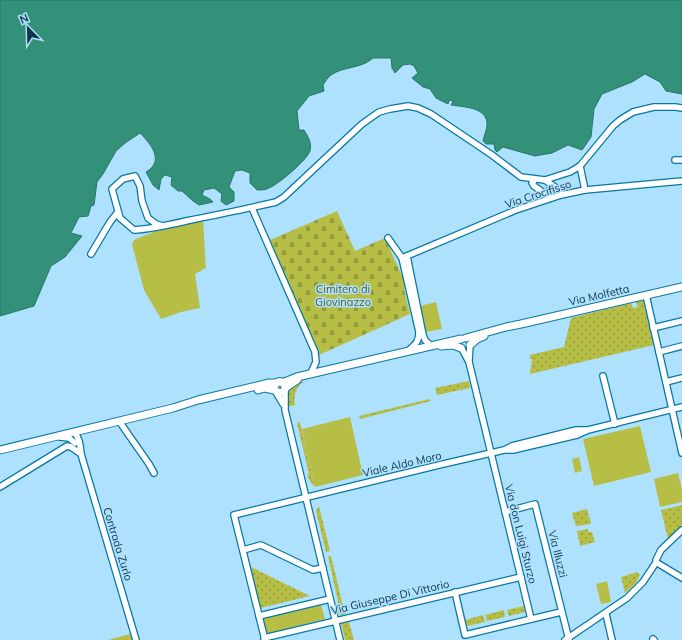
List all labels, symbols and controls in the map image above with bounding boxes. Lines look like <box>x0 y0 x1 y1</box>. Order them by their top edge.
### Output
north arrow <box>8 8 48 48</box>
text: N <box>18 11 31 27</box>
street label: Via Crocifisso <box>503 177 573 211</box>
street label: Via Molfetta <box>567 281 631 309</box>
park label: Cimitero di Giovinazzo <box>315 282 371 309</box>
street label: Viale Aldo Moro <box>361 448 443 480</box>
street label: Via don Luigi Sturzo <box>502 483 540 585</box>
street label: Contrada Zurlo <box>100 506 136 582</box>
street label: Via Illuzzi <box>545 529 571 579</box>
street label: Via Giuseppe Di Vittorio <box>329 577 451 617</box>

